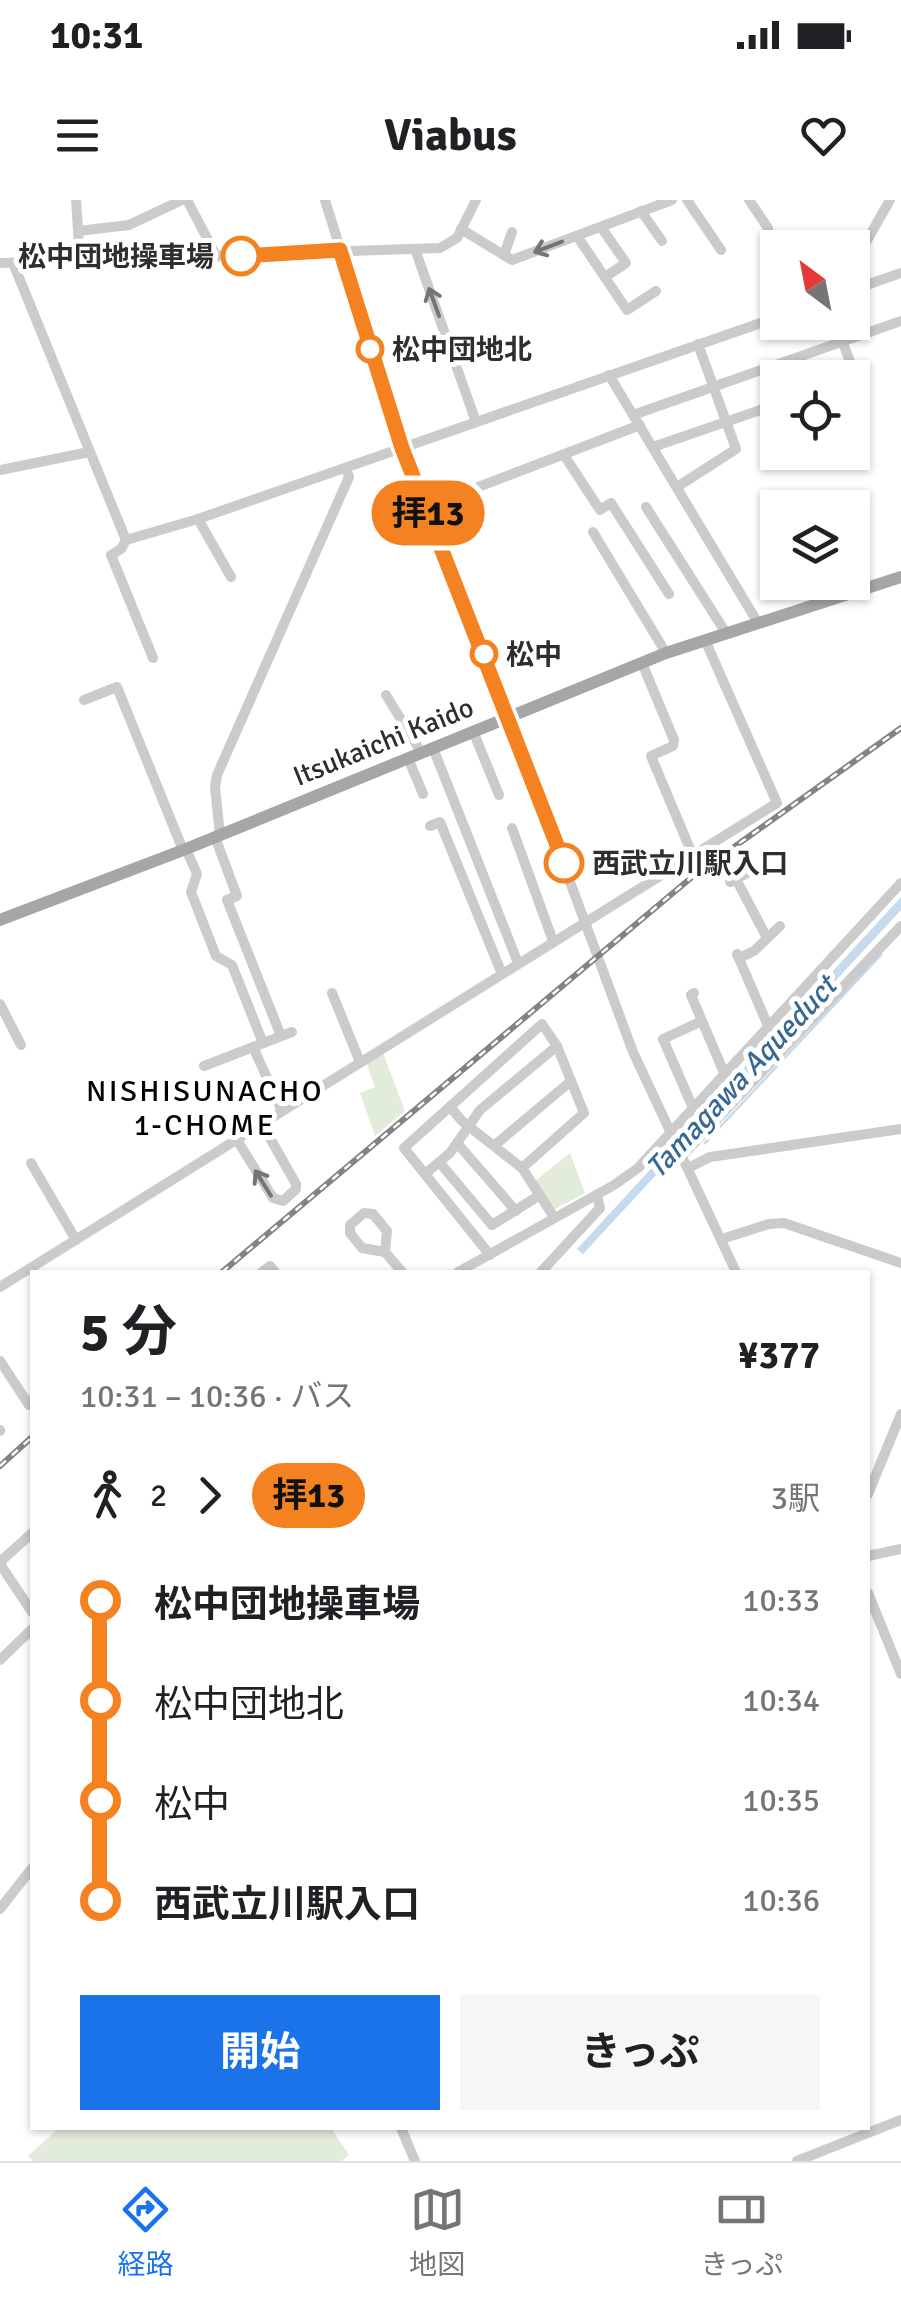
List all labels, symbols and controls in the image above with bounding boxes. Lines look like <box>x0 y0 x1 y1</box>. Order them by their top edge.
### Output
text: 10:31 <box>50 12 143 59</box>
icon: menu <box>50 108 105 163</box>
text: Viabus <box>384 108 517 163</box>
icon: heart <box>796 108 851 163</box>
north arrow <box>760 230 870 340</box>
map controls <box>760 230 870 600</box>
marker: 松中団地操車場 <box>222 237 260 275</box>
one-way arrow <box>534 239 565 257</box>
place label: 松中団地操車場 <box>18 240 214 274</box>
one-way arrow <box>424 288 442 319</box>
place label: 松中団地北 <box>392 333 532 367</box>
marker: 松中団地北 <box>357 336 383 362</box>
button: locate <box>760 360 870 470</box>
line badge: 拝13 <box>370 480 486 546</box>
button: layers <box>760 490 870 600</box>
text: 拝13 <box>392 492 464 535</box>
place label: 松中 <box>506 638 562 672</box>
marker: 松中 <box>471 641 497 667</box>
street label: Itsukaichi Kaido <box>288 690 479 794</box>
marker: 西武立川駅入口 <box>545 844 583 882</box>
place label: 西武立川駅入口 <box>592 847 788 881</box>
water label: Tamagawa Aqueduct <box>638 966 847 1186</box>
district label: NISHISUNACHO 1-CHOME <box>86 1073 324 1144</box>
one-way arrow <box>253 1169 273 1197</box>
text: 5 分 <box>80 1298 177 1366</box>
text: ¥377 <box>738 1332 820 1379</box>
text: 10:31 – 10:36 · バス <box>80 1377 354 1416</box>
icon: walk <box>80 1468 135 1523</box>
icon: forward <box>182 1468 237 1523</box>
text: 拝13 <box>272 1474 345 1517</box>
text: 2 <box>150 1476 167 1515</box>
text: 3駅 <box>771 1479 820 1518</box>
text: 松中団地操車場 <box>154 1581 420 1628</box>
text: 10:33 <box>742 1581 820 1620</box>
text: 松中団地北 <box>154 1681 344 1728</box>
text: 10:34 <box>742 1681 820 1720</box>
text: 松中 <box>154 1781 230 1828</box>
text: 10:35 <box>742 1781 820 1820</box>
text: 西武立川駅入口 <box>154 1881 420 1928</box>
text: 10:36 <box>742 1881 820 1920</box>
button: 開始 <box>80 1995 440 2110</box>
button: きっぷ <box>460 1995 820 2110</box>
tab: 経路 <box>118 2182 174 2282</box>
tab: 地図 <box>409 2182 465 2282</box>
tab: きっぷ <box>700 2182 783 2282</box>

